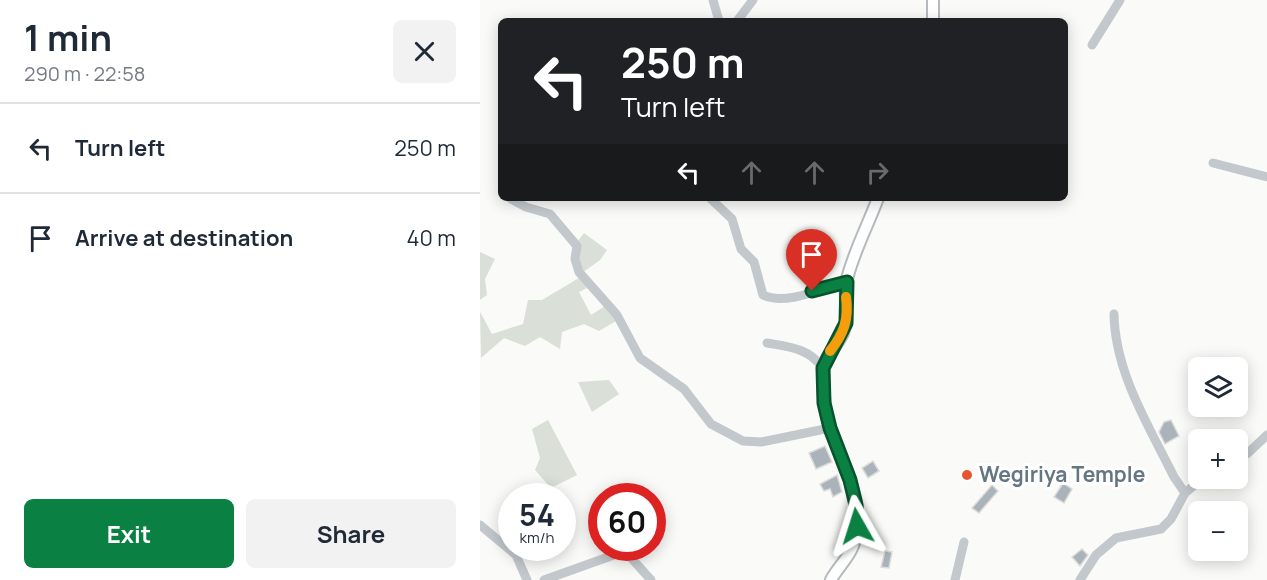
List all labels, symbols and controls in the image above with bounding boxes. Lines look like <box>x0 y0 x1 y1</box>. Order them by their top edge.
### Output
text: 1 min <box>24 13 112 62</box>
button: close <box>393 20 456 83</box>
text: 250 m <box>621 33 744 91</box>
icon: left <box>522 42 600 120</box>
text: 290 m · 22:58 <box>24 60 145 87</box>
text: Turn left <box>621 88 725 125</box>
icon: left <box>24 132 57 165</box>
text: Turn left <box>75 133 165 163</box>
text: 250 m <box>394 133 456 163</box>
icon: left <box>672 156 705 189</box>
icon: ahead <box>735 156 768 189</box>
icon: ahead <box>798 156 831 189</box>
icon: right <box>861 156 894 189</box>
icon: arrive <box>24 222 57 255</box>
text: Arrive at destination <box>75 223 293 253</box>
text: 40 m <box>407 223 456 253</box>
pin <box>786 229 837 291</box>
icon: arrive <box>795 238 828 271</box>
map controls <box>1188 357 1248 561</box>
button: layers <box>1188 357 1248 417</box>
button: + <box>1188 429 1248 489</box>
place label: Wegiriya Temple <box>979 460 1145 488</box>
marker: Wegiriya Temple <box>960 468 974 482</box>
speed limit sign: 60 <box>588 483 666 561</box>
text: 54 <box>519 494 555 535</box>
position arrow <box>825 494 889 558</box>
button: Exit <box>24 499 234 568</box>
button: Share <box>246 499 456 568</box>
button: − <box>1188 501 1248 561</box>
text: km/h <box>520 527 554 548</box>

